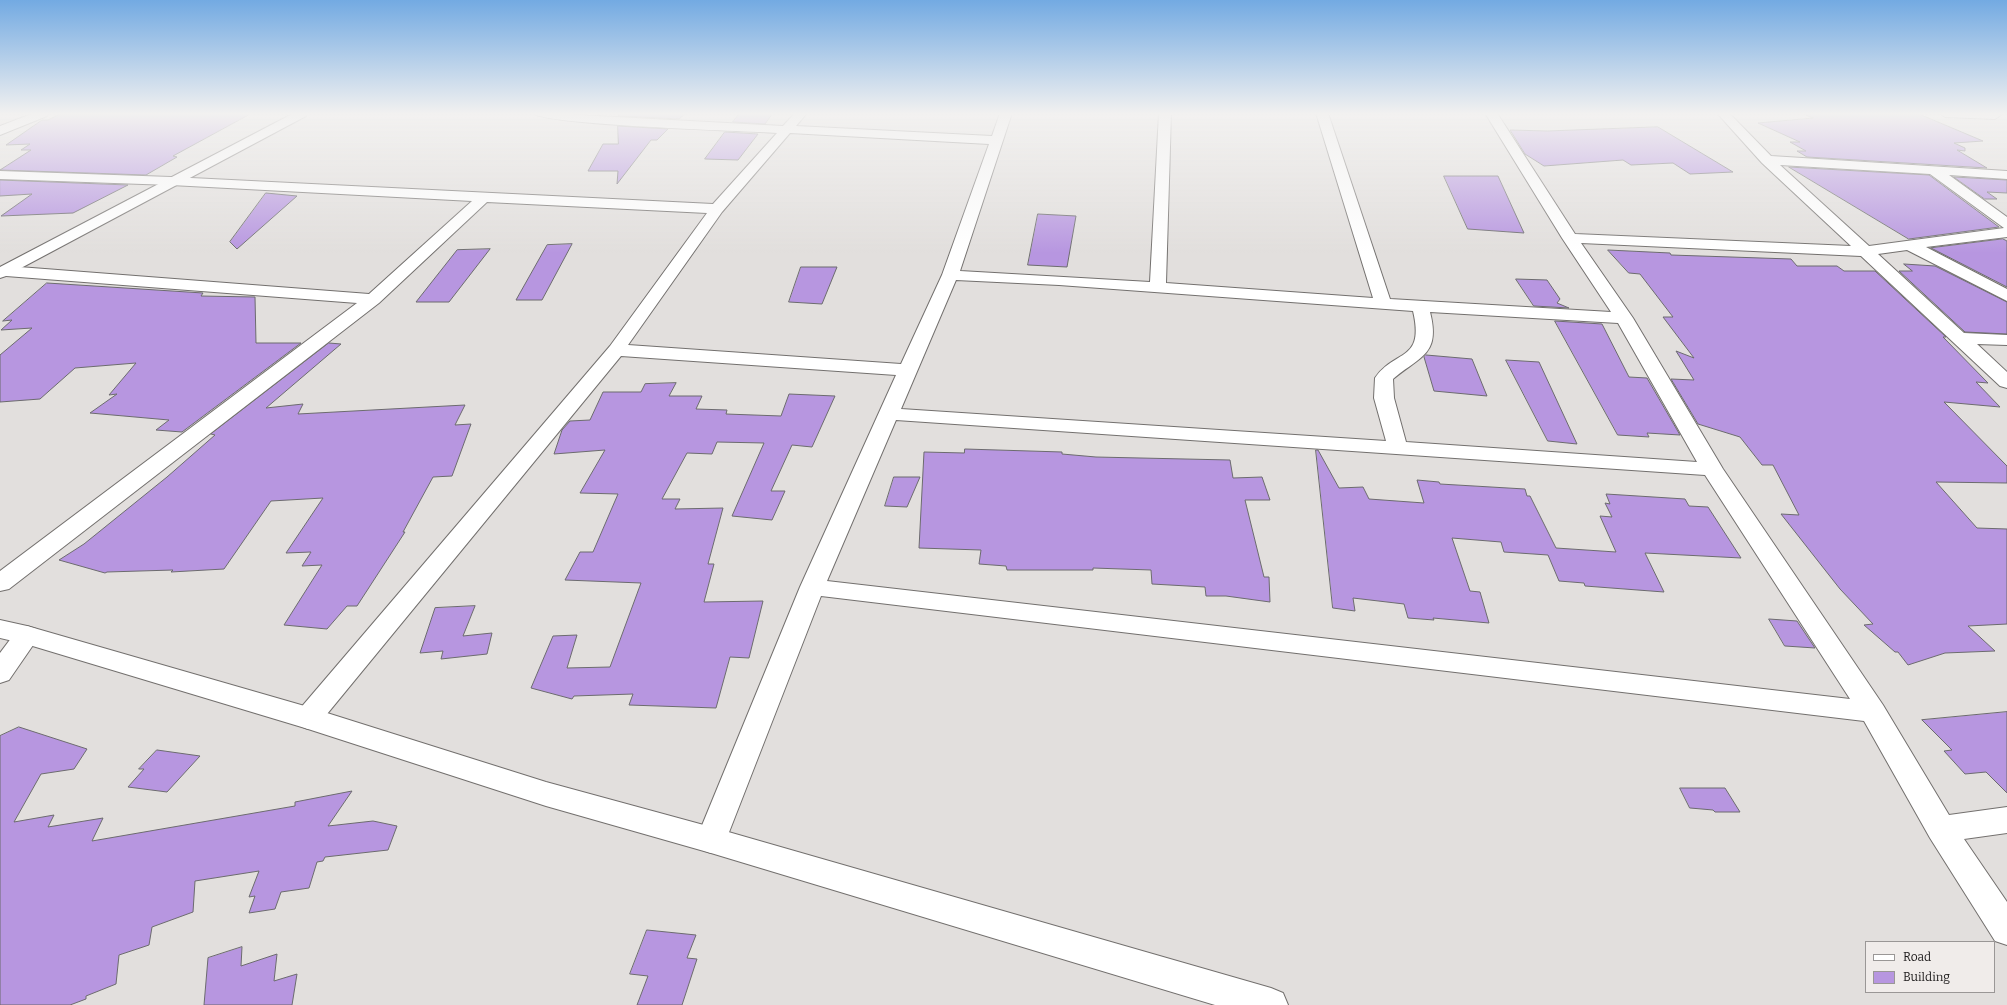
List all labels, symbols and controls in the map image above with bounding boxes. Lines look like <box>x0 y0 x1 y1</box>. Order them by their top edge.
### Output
legend <box>1865 941 1995 993</box>
text: Road <box>1903 950 1931 964</box>
text: Building <box>1903 970 1950 984</box>

